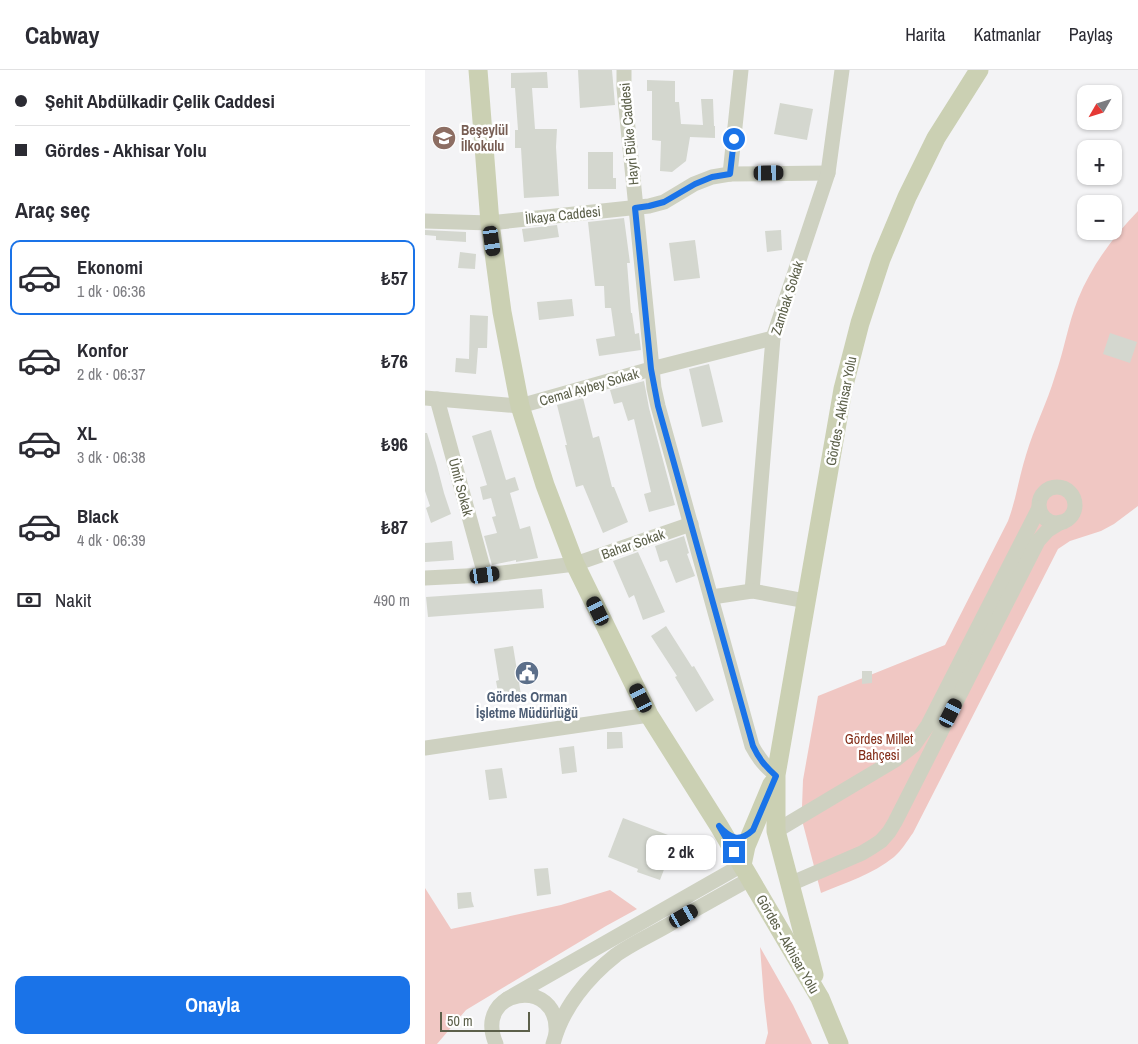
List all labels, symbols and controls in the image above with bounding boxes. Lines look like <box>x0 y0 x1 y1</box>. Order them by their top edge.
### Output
text: Cabway <box>25 19 99 51</box>
text: Harita <box>905 22 945 47</box>
text: Katmanlar <box>973 22 1041 47</box>
text: Paylaş <box>1069 22 1113 47</box>
street label: Hayri Büke Caddesi <box>616 82 642 186</box>
north arrow <box>1077 85 1123 130</box>
map controls <box>1077 85 1122 240</box>
text: Şehit Abdülkadir Çelik Caddesi <box>45 88 275 114</box>
place label: Beşeylül İlkokulu <box>461 121 508 155</box>
school or university icon: Beşeylül İlkokulu <box>431 125 457 151</box>
route start <box>723 128 745 150</box>
text: Gördes - Akhisar Yolu <box>45 137 207 163</box>
button: + <box>1077 140 1122 185</box>
car <box>753 165 784 181</box>
text: Araç seç <box>15 195 90 225</box>
button: − <box>1077 195 1122 240</box>
street label: İlkaya Caddesi <box>524 202 602 228</box>
car <box>482 225 501 257</box>
text: Ekonomi <box>77 254 143 280</box>
icon: car <box>17 255 62 300</box>
street label: Zambak Sokak <box>767 259 807 337</box>
text: ₺57 <box>381 265 408 291</box>
text: 1 dk · 06:36 <box>77 280 146 302</box>
text: Konfor <box>77 337 128 363</box>
icon: car <box>17 338 62 383</box>
text: ₺76 <box>381 348 408 374</box>
street label: Gördes - Akhisar Yolu <box>822 355 860 467</box>
text: 2 dk · 06:37 <box>77 363 146 385</box>
street label: Cemal Aybey Sokak <box>537 364 641 410</box>
text: XL <box>77 420 97 446</box>
icon: car <box>17 421 62 466</box>
text: ₺96 <box>381 431 408 457</box>
text: 3 dk · 06:38 <box>77 446 146 468</box>
street label: Ümit Sokak <box>445 456 477 518</box>
text: Black <box>77 503 119 529</box>
icon: car <box>17 504 62 549</box>
text: ₺87 <box>381 514 408 540</box>
street label: Bahar Sokak <box>599 525 667 563</box>
text: 4 dk · 06:39 <box>77 529 146 551</box>
car <box>469 565 500 585</box>
icon: cash <box>15 586 43 614</box>
text: Nakit <box>55 587 91 613</box>
text: 490 m <box>374 589 410 611</box>
car <box>584 594 611 628</box>
public building icon: Gördes Orman İşletme Müdürlüğü <box>514 660 540 686</box>
car <box>627 681 654 715</box>
place label: Gördes Orman İşletme Müdürlüğü <box>476 688 578 722</box>
car <box>937 696 964 730</box>
park label: Gördes Millet Bahçesi <box>845 730 913 764</box>
callout: 2 dk <box>647 834 717 870</box>
text: 2 dk <box>668 841 694 863</box>
route end <box>723 841 745 863</box>
street label: Gördes - Akhisar Yolu <box>752 891 824 997</box>
car <box>667 902 700 930</box>
button: Onayla <box>15 976 410 1034</box>
scale bar <box>440 1009 530 1032</box>
text: 50 m <box>447 1012 473 1030</box>

